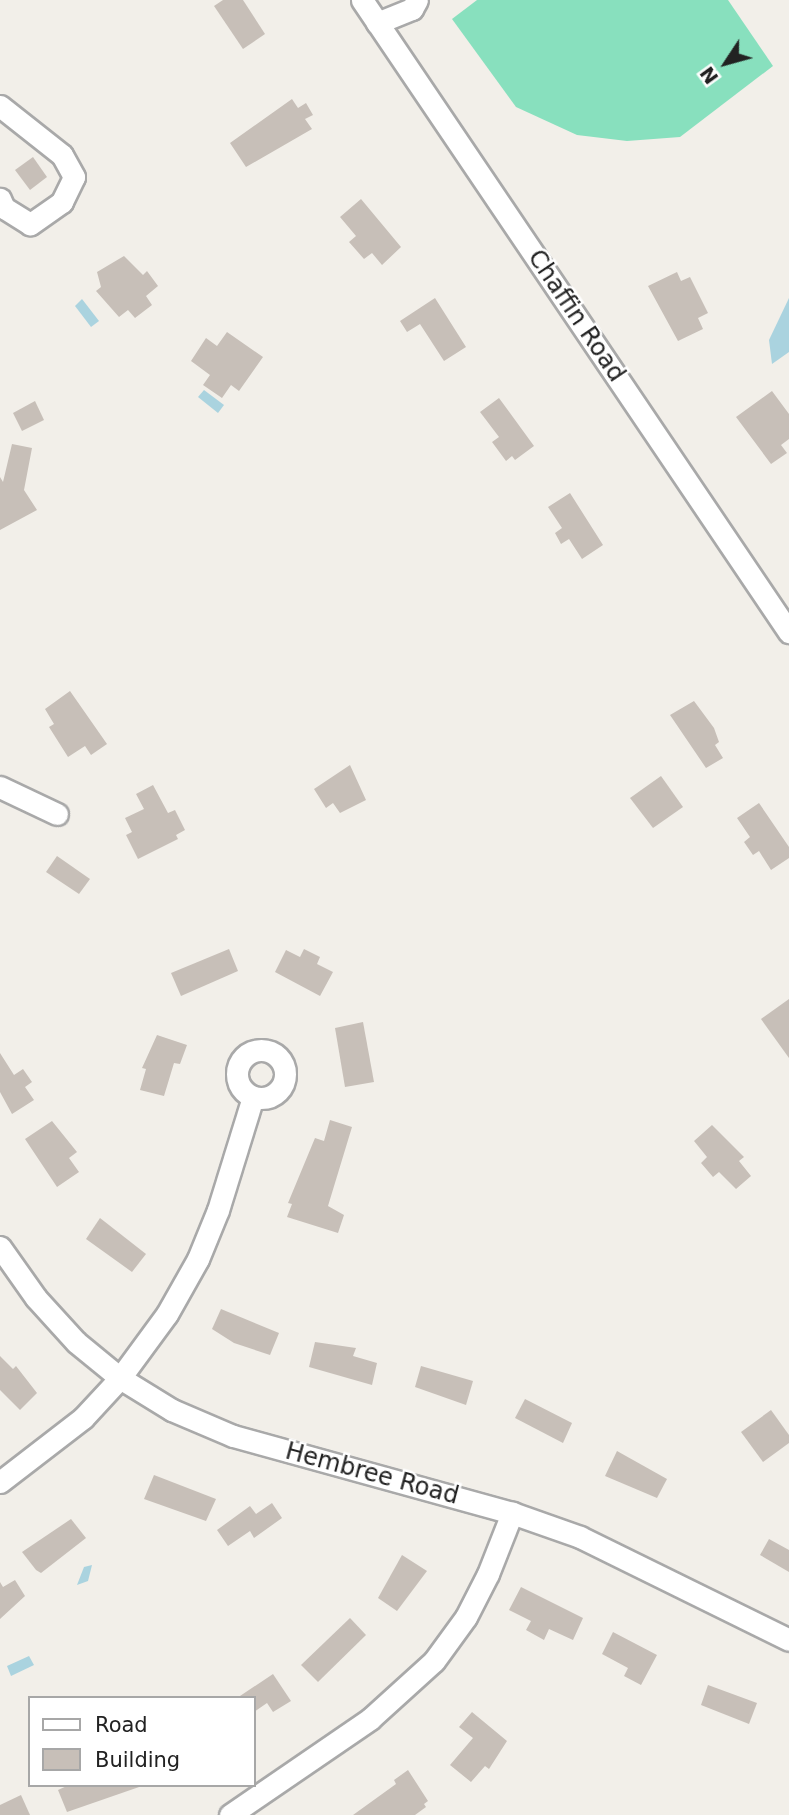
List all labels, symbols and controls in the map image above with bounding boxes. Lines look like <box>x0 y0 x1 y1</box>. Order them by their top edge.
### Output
north arrow <box>691 28 761 98</box>
text: N <box>695 62 723 88</box>
street label: Chaffin Road <box>521 245 631 387</box>
street label: Hembree Road <box>282 1437 462 1511</box>
legend <box>28 1696 256 1787</box>
text: Road <box>95 1713 148 1737</box>
text: Building <box>95 1748 180 1772</box>

